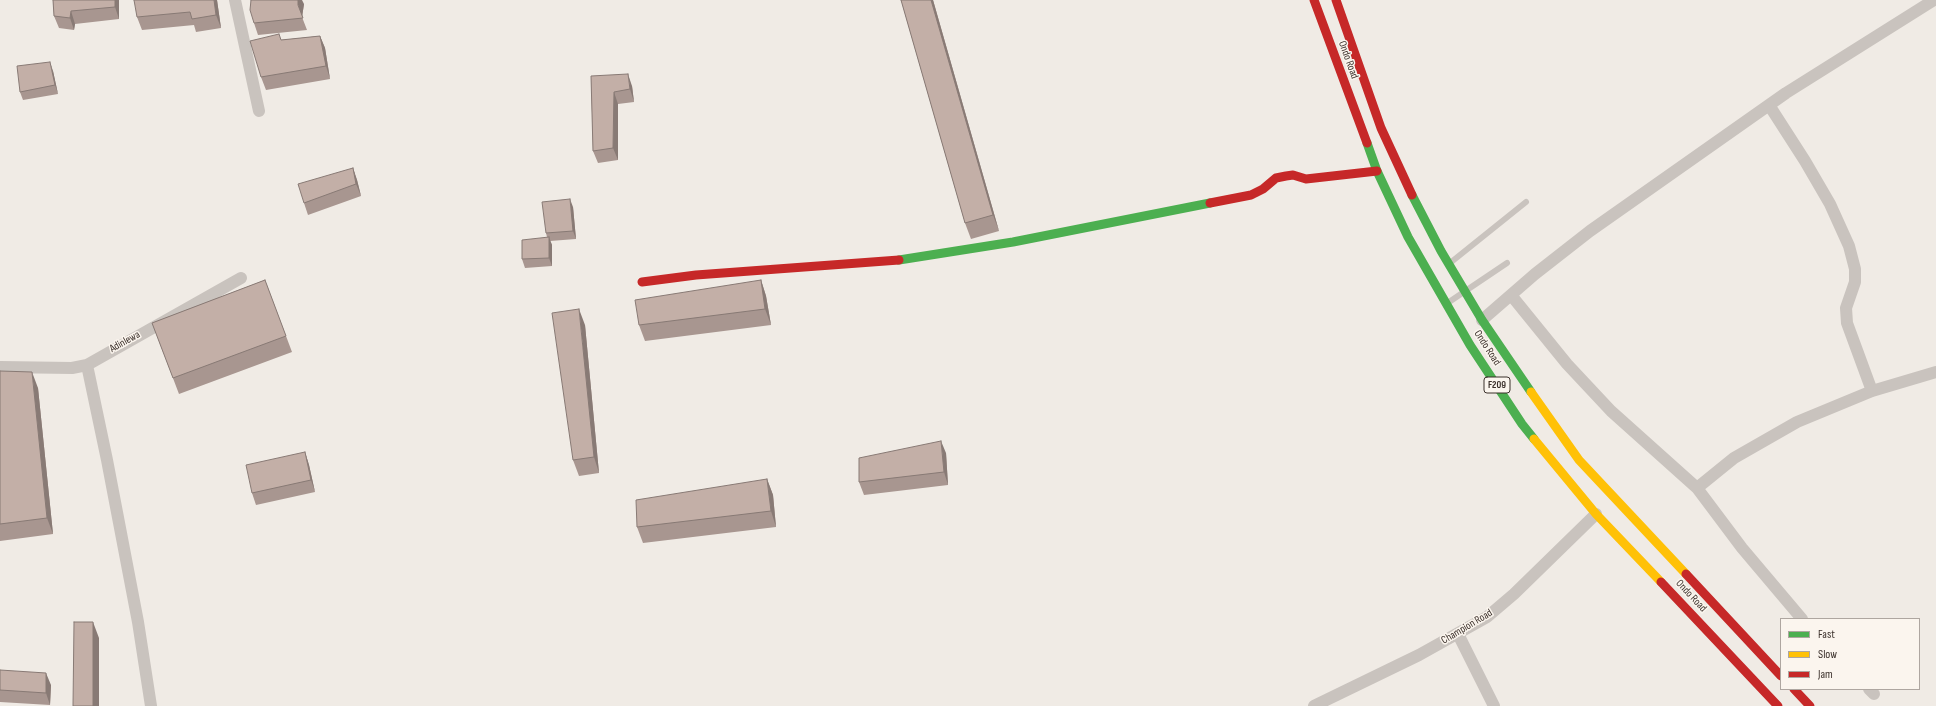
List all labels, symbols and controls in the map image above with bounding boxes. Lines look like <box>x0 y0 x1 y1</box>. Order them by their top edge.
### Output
street label: Ondo Road <box>1335 39 1361 81</box>
street label: Adinlewa <box>108 328 142 356</box>
street label: Ondo Road <box>1471 328 1503 368</box>
road number: F209 <box>1484 377 1510 393</box>
street label: Ondo Road <box>1673 577 1709 615</box>
street label: Champion Road <box>1439 607 1495 647</box>
legend <box>1780 618 1920 690</box>
text: Fast <box>1818 627 1835 642</box>
text: Slow <box>1818 647 1837 662</box>
text: Jam <box>1818 667 1833 682</box>

